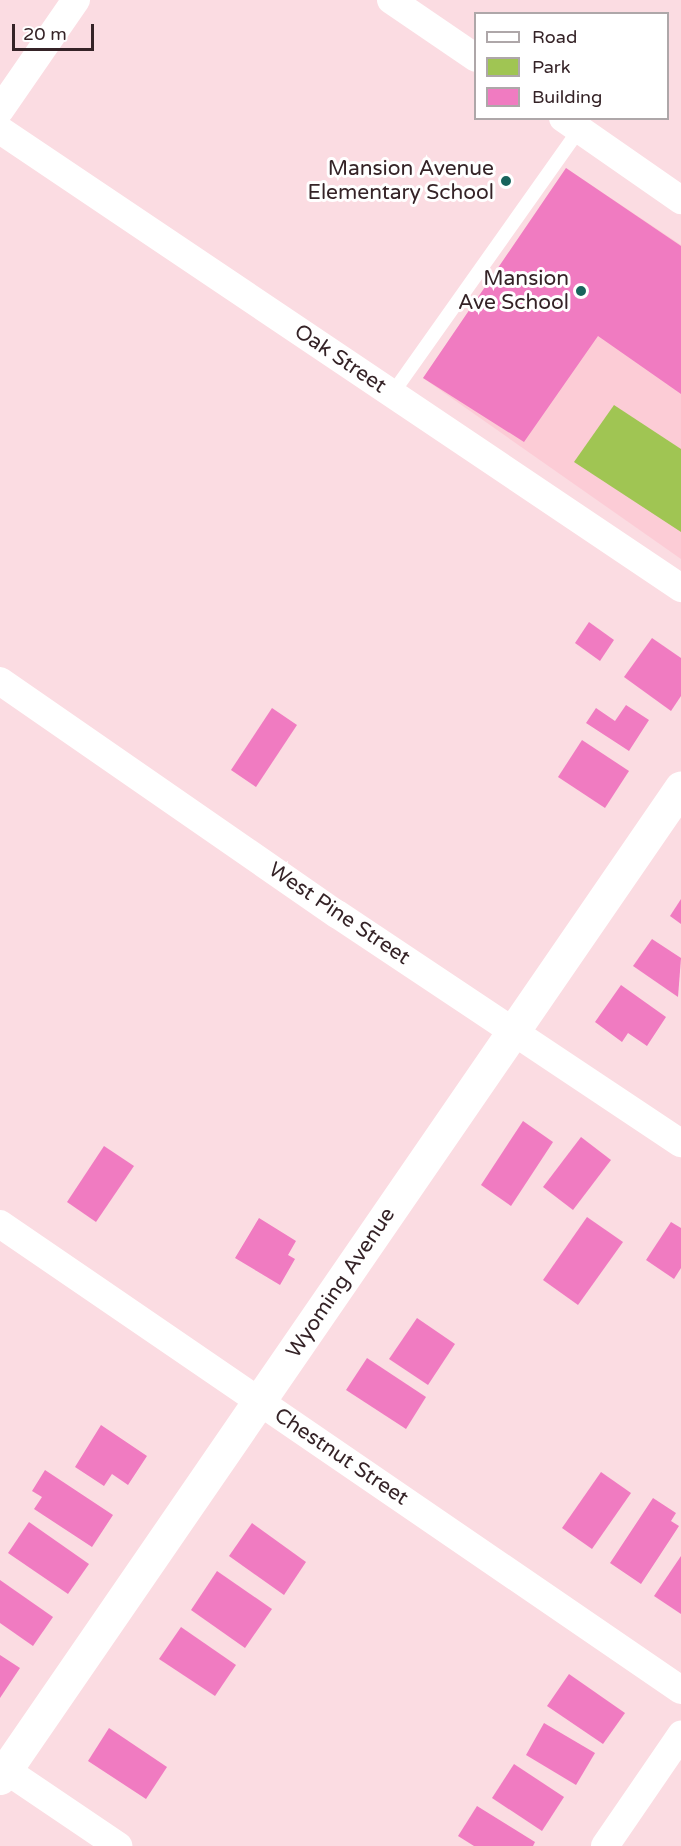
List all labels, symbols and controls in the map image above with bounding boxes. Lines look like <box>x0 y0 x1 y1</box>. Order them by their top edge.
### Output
scale bar <box>15 12 98 50</box>
legend <box>474 12 669 120</box>
text: 20 m <box>23 23 67 45</box>
text: Road <box>532 26 577 48</box>
text: Park <box>532 56 570 78</box>
text: Building <box>532 86 602 108</box>
place label: Mansion Avenue Elementary School <box>307 156 494 206</box>
marker: Mansion Avenue Elementary School <box>499 174 513 188</box>
place label: Mansion Ave School <box>458 266 569 316</box>
marker: Mansion Ave School <box>574 284 588 298</box>
street label: Oak Street <box>289 319 391 399</box>
street label: West Pine Street <box>264 857 414 971</box>
street label: Wyoming Avenue <box>281 1203 401 1363</box>
street label: Chestnut Street <box>269 1403 413 1511</box>

